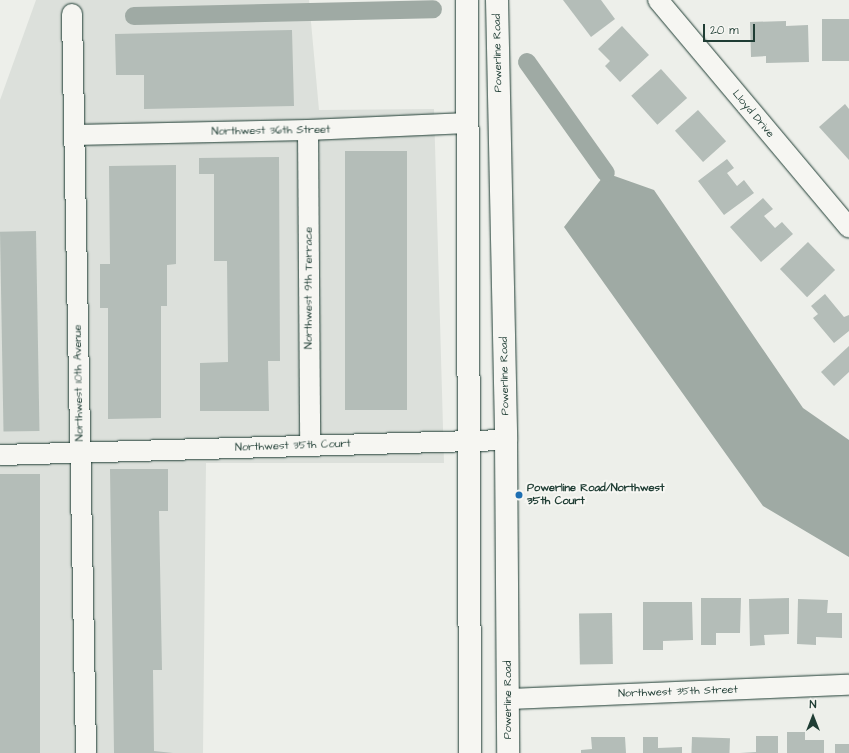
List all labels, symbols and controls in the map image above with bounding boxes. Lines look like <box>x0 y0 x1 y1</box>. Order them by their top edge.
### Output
street label: Powerline Road <box>491 14 505 92</box>
scale bar <box>705 16 757 42</box>
text: 20 m <box>710 22 739 39</box>
street label: Lloyd Drive <box>729 87 777 141</box>
street label: Northwest 36th Street <box>211 123 331 139</box>
street label: Northwest 9th Terrace <box>302 227 316 349</box>
street label: Northwest 10th Avenue <box>71 325 87 441</box>
street label: Powerline Road <box>498 337 512 415</box>
street label: Northwest 35th Court <box>235 437 351 455</box>
place label: Powerline Road/Northwest 35th Court <box>527 482 664 508</box>
marker: Powerline Road/Northwest 35th Court <box>514 490 524 500</box>
street label: Powerline Road <box>501 661 515 739</box>
street label: Northwest 35th Street <box>618 683 738 701</box>
north arrow <box>793 697 833 737</box>
text: N <box>810 697 816 712</box>

